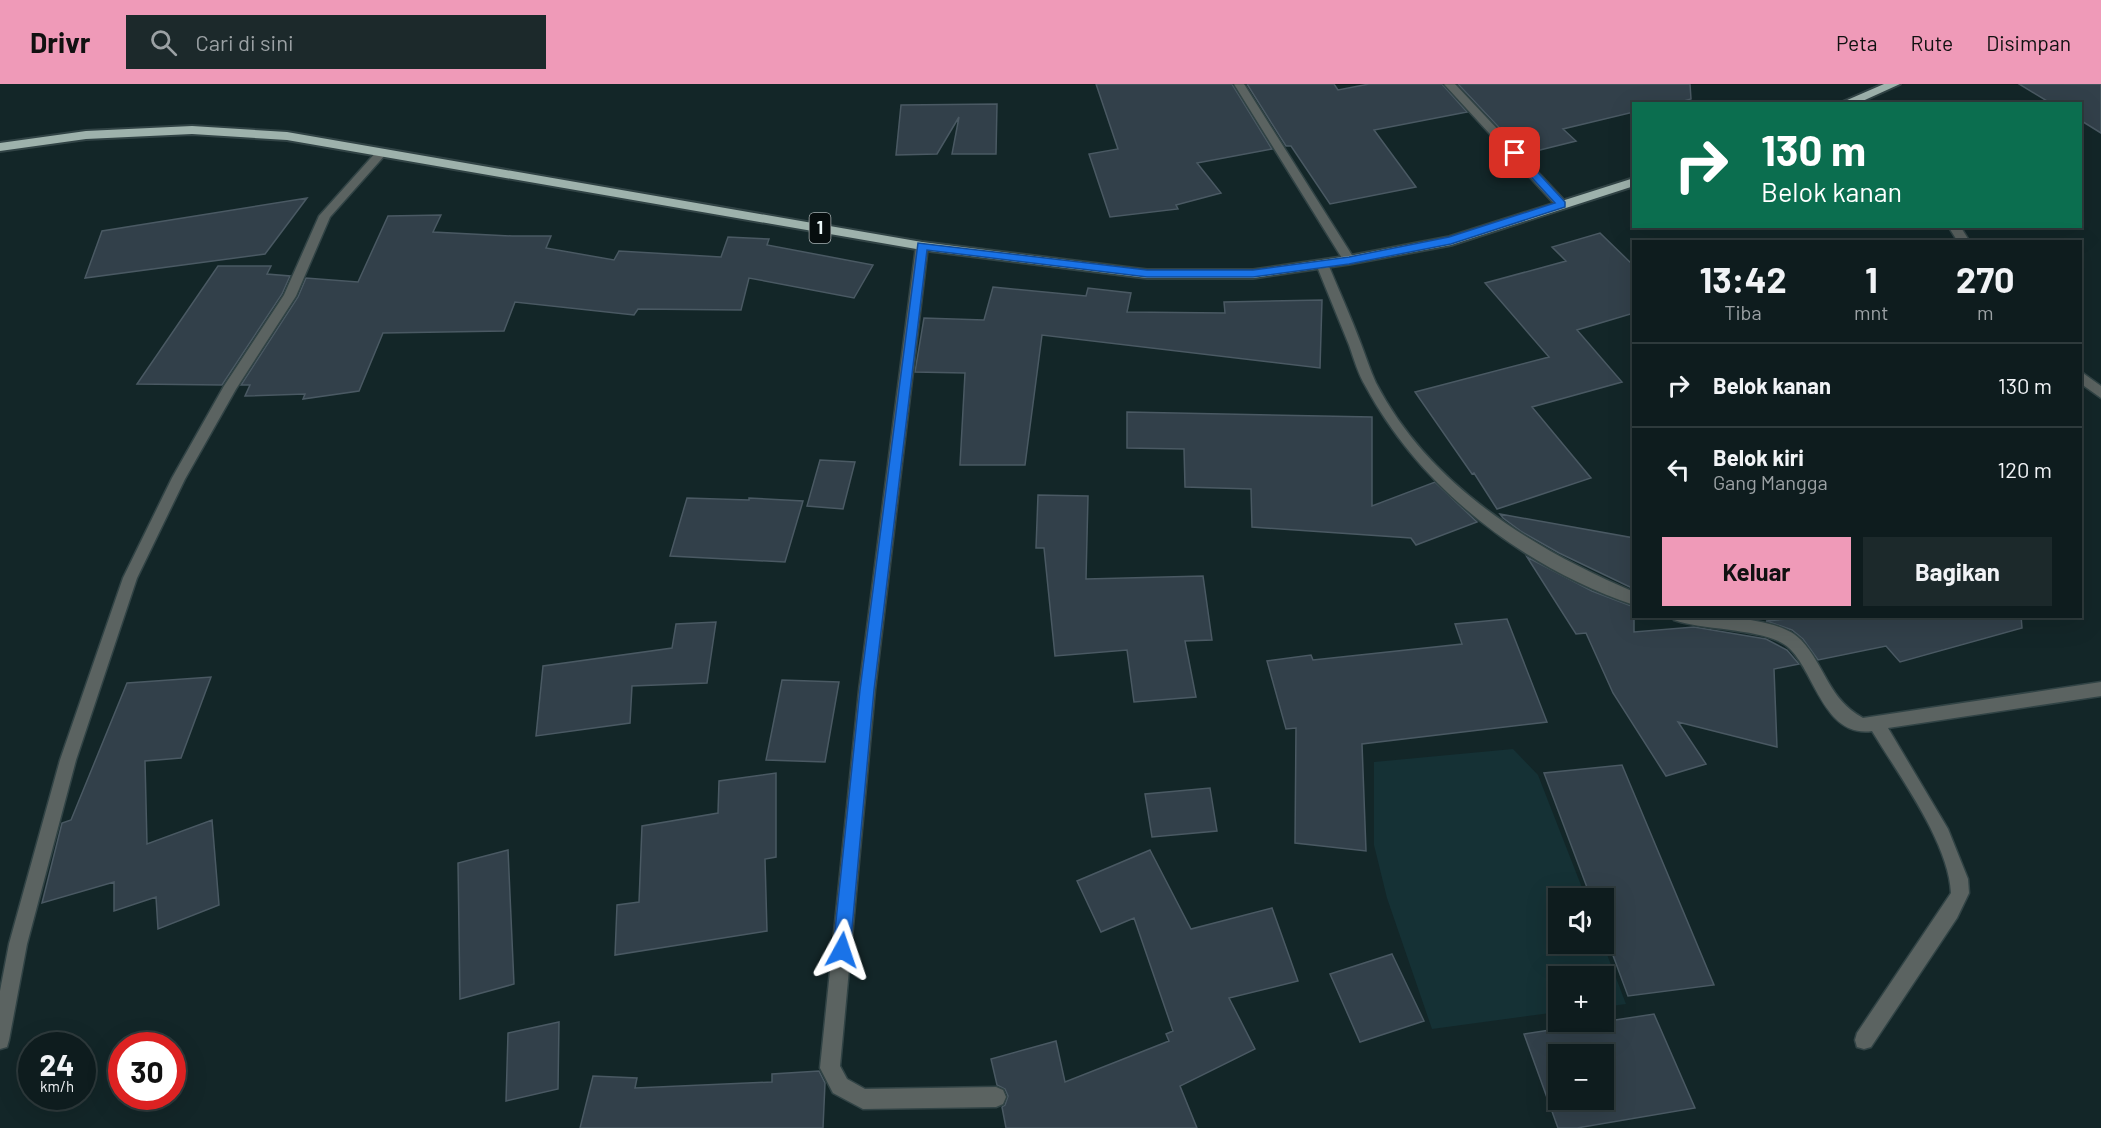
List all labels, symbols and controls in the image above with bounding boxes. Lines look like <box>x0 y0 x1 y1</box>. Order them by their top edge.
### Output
search box <box>126 15 546 69</box>
text: Drivr <box>30 25 90 59</box>
icon: search <box>147 26 180 59</box>
text: Cari di sini <box>195 29 294 55</box>
text: Peta <box>1836 30 1878 55</box>
text: Rute <box>1911 30 1953 55</box>
text: Disimpan <box>1986 30 2071 55</box>
text: 130 m <box>1761 124 1866 174</box>
icon: right <box>1662 126 1740 204</box>
pin <box>1489 127 1540 178</box>
icon: arrive <box>1498 136 1531 169</box>
text: Belok kanan <box>1761 175 1902 207</box>
road number: 1 <box>810 213 830 243</box>
text: 13:42 <box>1699 257 1787 300</box>
text: 1 <box>1865 257 1878 300</box>
text: 270 <box>1956 257 2015 300</box>
text: Tiba <box>1724 300 1762 324</box>
text: mnt <box>1854 300 1889 324</box>
text: m <box>1977 300 1994 324</box>
icon: right <box>1662 369 1695 402</box>
text: Belok kanan <box>1713 372 1831 398</box>
text: 130 m <box>1998 372 2052 398</box>
text: Belok kiri <box>1713 444 1804 470</box>
icon: left <box>1662 453 1695 486</box>
text: 120 m <box>1997 456 2052 482</box>
text: Gang Mangga <box>1713 470 1828 494</box>
button: Keluar <box>1662 537 1851 606</box>
button: Bagikan <box>1863 537 2052 606</box>
map controls <box>1548 888 1614 1110</box>
button: sound <box>1548 888 1614 954</box>
position arrow <box>810 918 874 982</box>
button: + <box>1548 966 1614 1032</box>
speed limit sign: 30 <box>108 1032 186 1110</box>
button: − <box>1548 1044 1614 1110</box>
text: 24 <box>40 1046 74 1082</box>
text: km/h <box>40 1077 74 1095</box>

